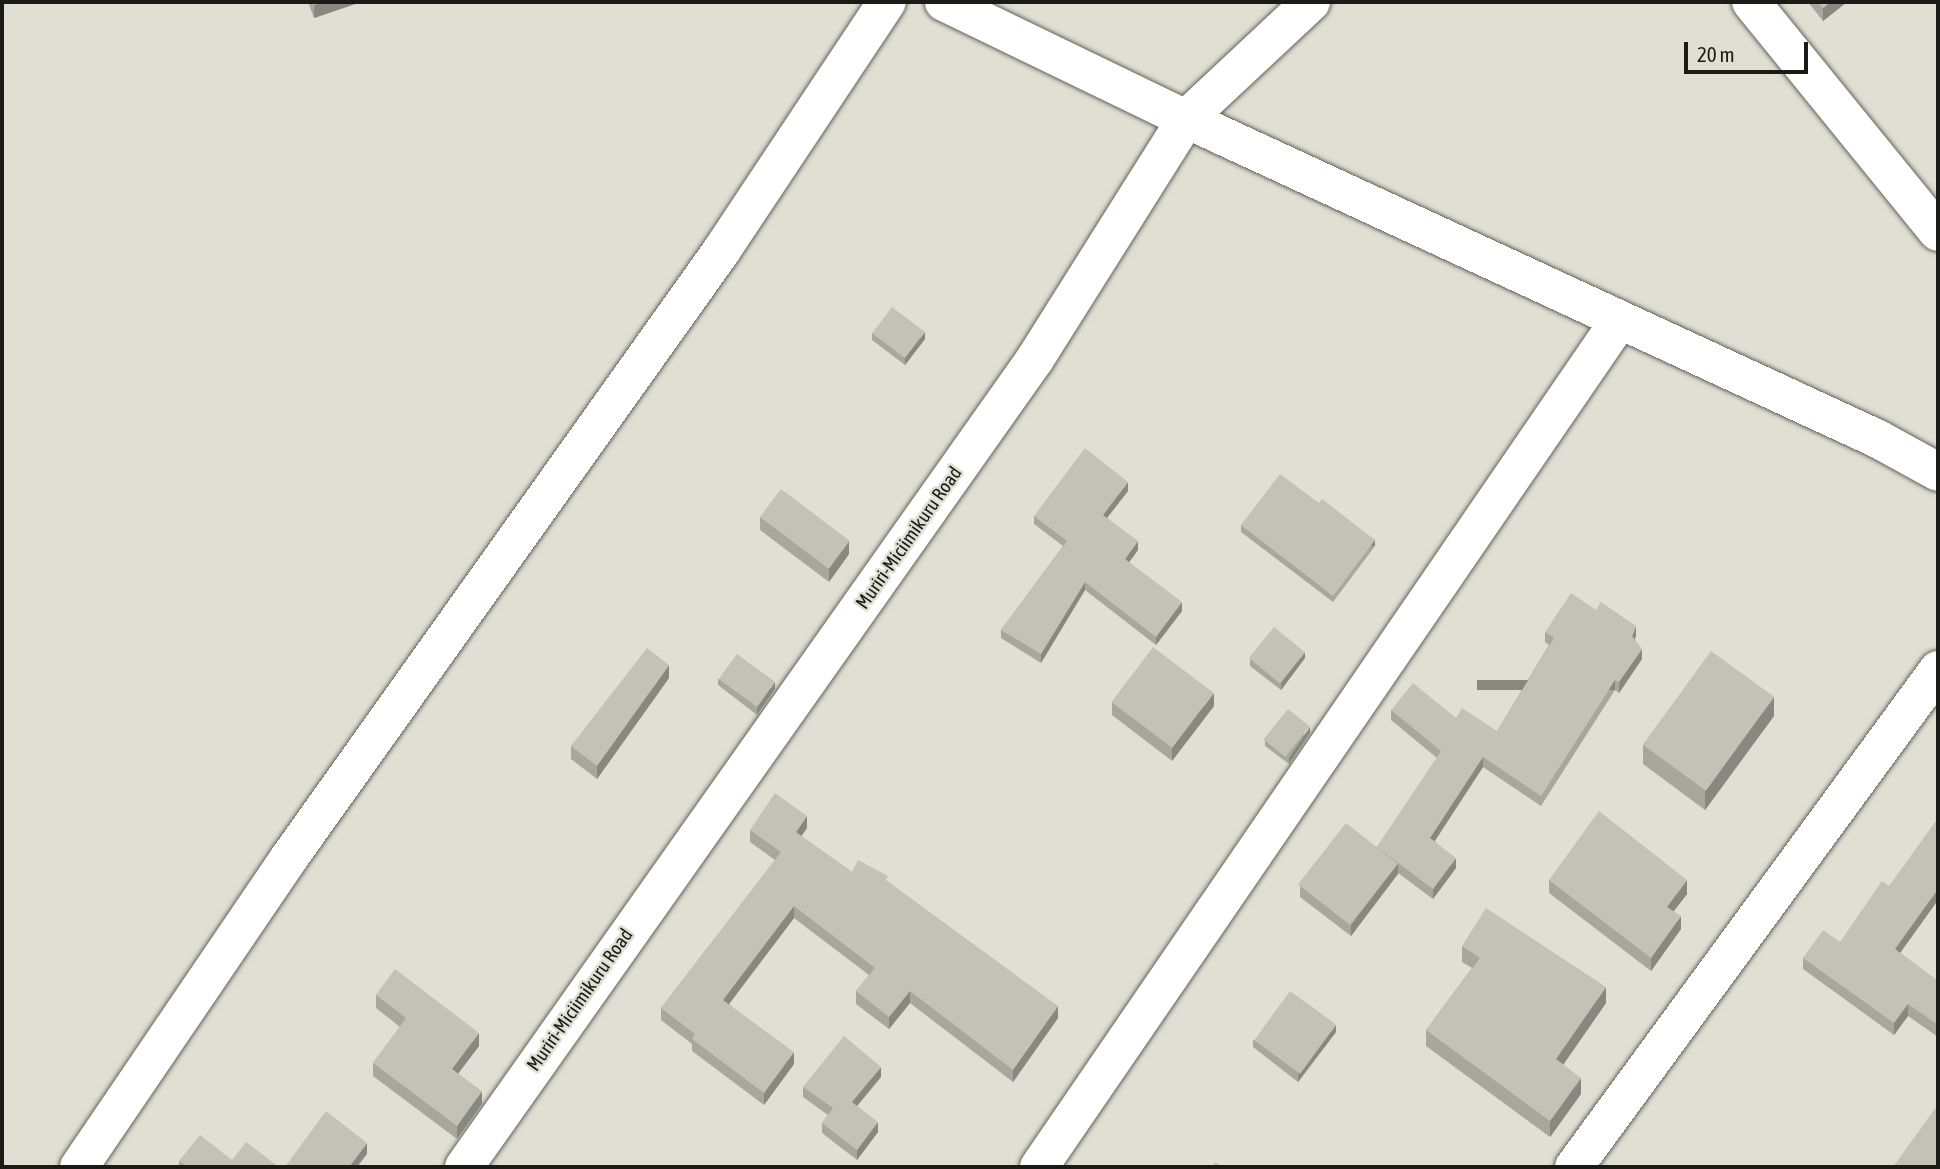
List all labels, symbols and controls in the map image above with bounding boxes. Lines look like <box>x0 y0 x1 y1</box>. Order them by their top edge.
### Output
scale bar <box>1688 28 1812 72</box>
text: 20 m <box>1697 42 1735 66</box>
street label: Muriri-Miciimikuru Road <box>851 462 967 614</box>
street label: Muriri-Miciimikuru Road <box>522 924 638 1076</box>

